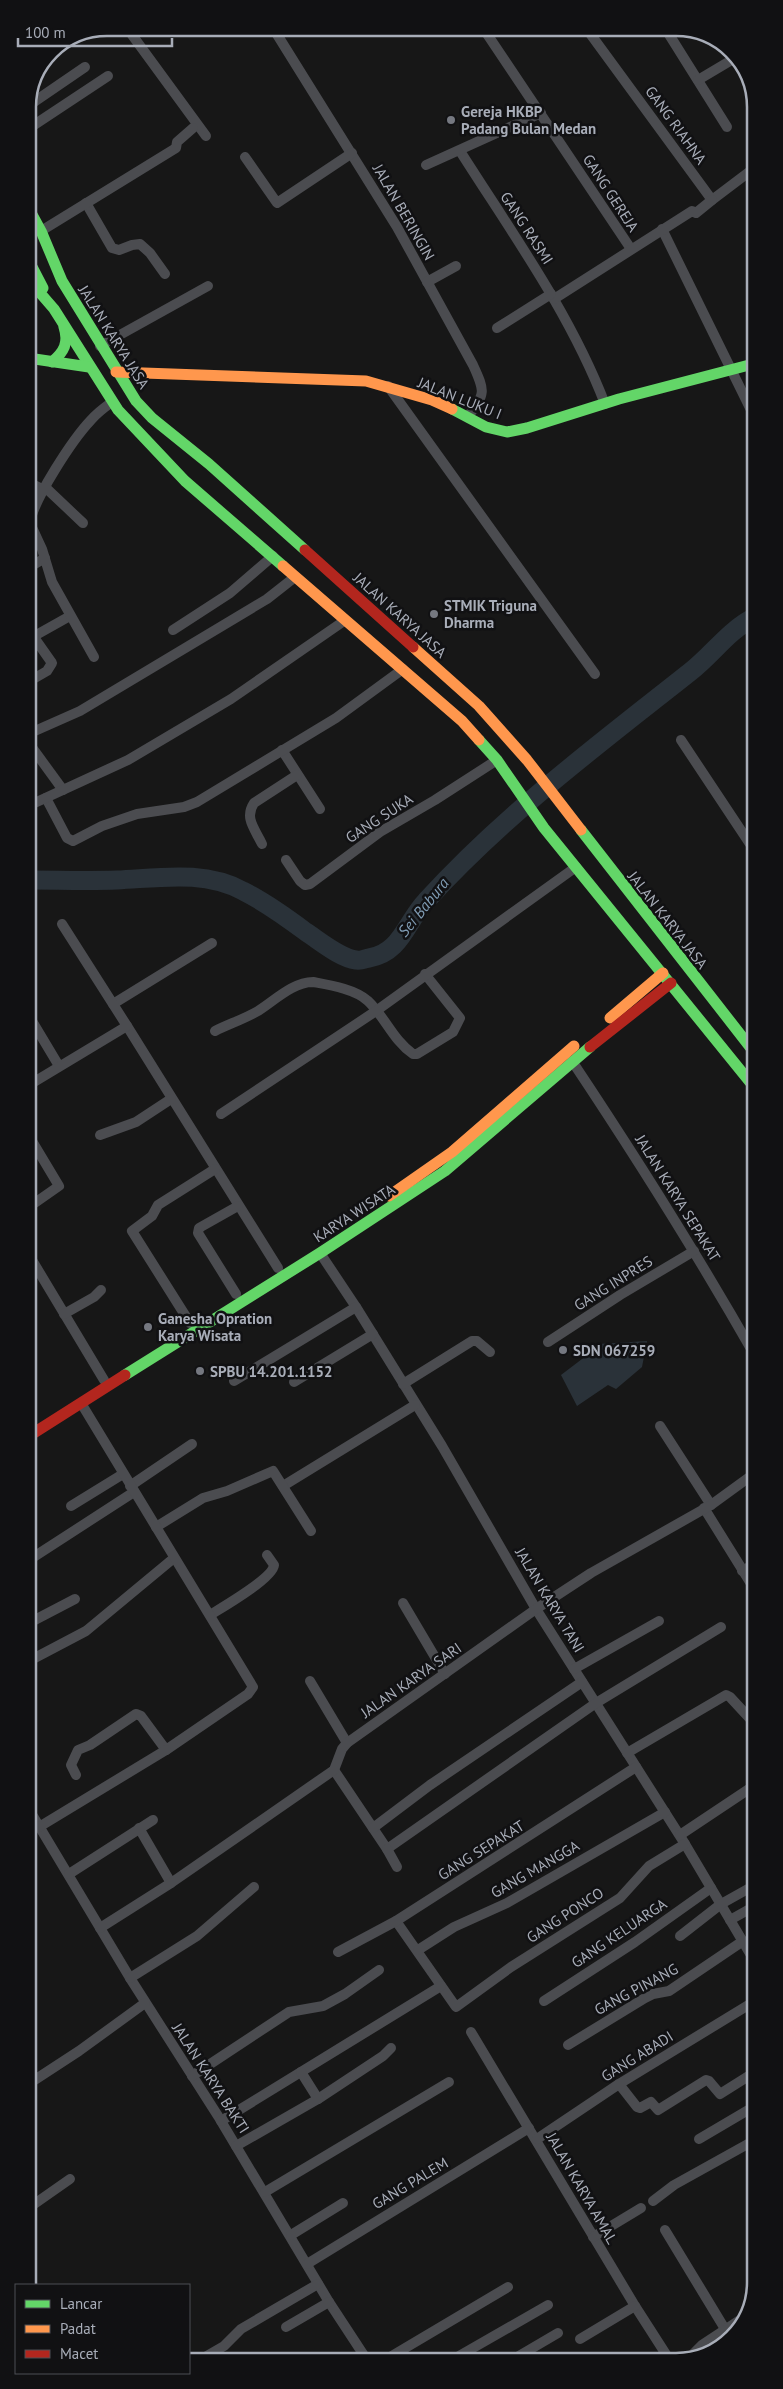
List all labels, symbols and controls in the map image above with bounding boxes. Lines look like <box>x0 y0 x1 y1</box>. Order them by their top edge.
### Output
scale bar <box>18 15 171 47</box>
text: 100 m <box>25 23 66 42</box>
street label: GANG RIAHNA <box>641 82 711 168</box>
place label: Gereja HKBP Padang Bulan Medan <box>461 102 596 138</box>
marker: Gereja HKBP Padang Bulan Medan <box>445 114 457 126</box>
street label: GANG GEREJA <box>579 151 643 235</box>
street label: JALAN BERINGIN <box>368 160 439 263</box>
street label: GANG RASMI <box>496 188 558 268</box>
street label: JALAN KARYA JASA <box>74 281 154 393</box>
street label: JALAN LUKU I <box>414 372 505 423</box>
street label: JALAN KARYA JASA <box>349 568 451 662</box>
place label: STMIK Triguna Dharma <box>444 596 537 632</box>
marker: STMIK Triguna Dharma <box>428 608 440 620</box>
street label: GANG SUKA <box>342 789 416 847</box>
street label: JALAN KARYA JASA <box>623 867 712 973</box>
water label: Sei Babura <box>393 873 453 941</box>
street label: JALAN KARYA SEPAKAT <box>631 1130 725 1265</box>
street label: KARYA WISATA <box>310 1179 399 1246</box>
street label: GANG INPRES <box>570 1251 656 1315</box>
place label: Ganesha Opration Karya Wisata <box>158 1309 272 1345</box>
marker: Ganesha Opration Karya Wisata <box>142 1321 154 1333</box>
place label: SDN 067259 <box>573 1341 655 1360</box>
marker: SDN 067259 <box>557 1344 569 1356</box>
place label: SPBU 14.201.1152 <box>210 1362 333 1381</box>
marker: SPBU 14.201.1152 <box>194 1365 206 1377</box>
street label: JALAN KARYA TANI <box>511 1543 589 1656</box>
street label: JALAN KARYA SARI <box>356 1638 465 1722</box>
street label: GANG SEPAKAT <box>434 1816 528 1884</box>
street label: GANG MANGGA <box>487 1836 583 1902</box>
street label: GANG PONCO <box>523 1883 607 1947</box>
street label: GANG KELUARGA <box>568 1894 670 1972</box>
street label: GANG PINANG <box>591 1959 681 2019</box>
street label: JALAN KARYA BAKTI <box>168 2018 254 2137</box>
street label: GANG ABADI <box>598 2026 676 2086</box>
street label: JALAN KARYA AMAL <box>542 2128 622 2247</box>
street label: GANG PALEM <box>369 2153 451 2213</box>
legend <box>15 2284 190 2374</box>
text: Lancar <box>60 2294 102 2313</box>
text: Padat <box>60 2319 96 2338</box>
text: Macet <box>60 2344 98 2363</box>

